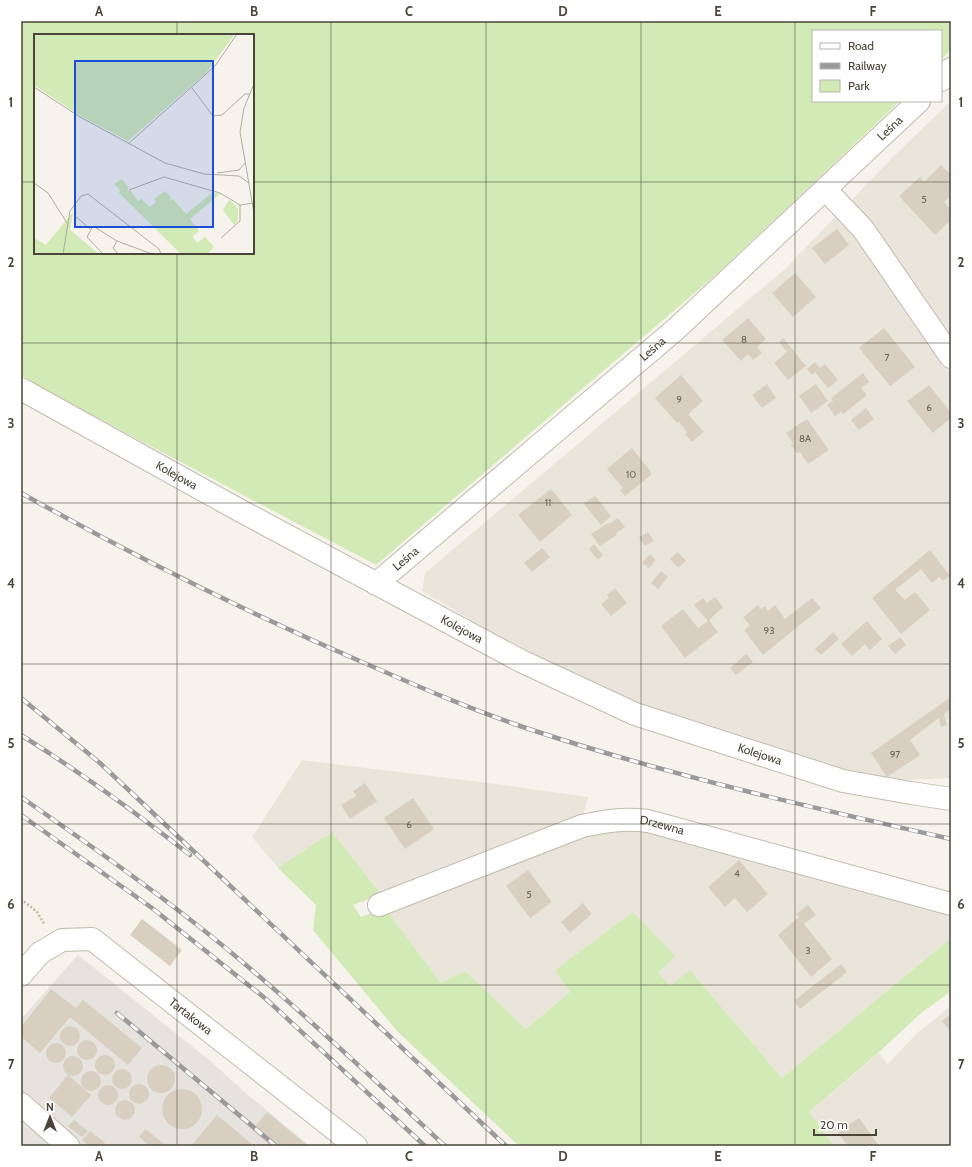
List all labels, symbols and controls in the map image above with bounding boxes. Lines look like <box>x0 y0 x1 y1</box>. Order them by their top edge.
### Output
text: A <box>95 3 104 19</box>
text: B <box>250 3 258 19</box>
text: C <box>405 3 413 19</box>
text: D <box>558 3 568 19</box>
text: E <box>714 3 722 19</box>
text: F <box>870 3 877 19</box>
legend <box>812 30 942 102</box>
inset map <box>34 34 254 254</box>
text: Road <box>848 38 874 53</box>
text: Railway <box>848 58 886 73</box>
text: Park <box>848 78 870 93</box>
text: 1 <box>9 94 13 110</box>
text: 1 <box>959 94 963 110</box>
street label: Leśna <box>874 112 906 144</box>
house number: 5 <box>921 193 927 206</box>
text: 2 <box>8 254 15 270</box>
text: 2 <box>958 254 965 270</box>
street label: Leśna <box>636 333 669 364</box>
house number: 8 <box>741 333 747 346</box>
house number: 7 <box>884 351 890 364</box>
house number: 9 <box>676 393 682 406</box>
house number: 6 <box>926 401 932 414</box>
text: 3 <box>7 415 15 431</box>
text: 3 <box>957 415 965 431</box>
house number: 8A <box>799 432 812 445</box>
street label: Kolejowa <box>153 457 201 493</box>
house number: 10 <box>626 468 636 481</box>
house number: 11 <box>545 496 551 509</box>
street label: Leśna <box>389 543 422 574</box>
text: 4 <box>7 575 15 591</box>
text: 4 <box>957 575 965 591</box>
street label: Kolejowa <box>438 611 486 646</box>
house number: 93 <box>763 624 775 637</box>
text: 5 <box>8 735 15 751</box>
text: 5 <box>958 735 965 751</box>
street label: Kolejowa <box>736 740 784 768</box>
house number: 97 <box>890 748 900 761</box>
street label: Drzewna <box>639 812 686 838</box>
house number: 6 <box>406 818 412 831</box>
house number: 4 <box>734 867 740 880</box>
house number: 5 <box>526 888 532 901</box>
text: 6 <box>7 896 15 912</box>
text: 6 <box>957 896 965 912</box>
house number: 3 <box>805 944 811 957</box>
street label: Tartakowa <box>166 994 216 1038</box>
text: 7 <box>8 1056 15 1072</box>
text: 7 <box>958 1056 965 1072</box>
north arrow <box>30 1097 70 1137</box>
text: N <box>46 1100 54 1114</box>
scale bar <box>814 1111 876 1137</box>
text: 20 m <box>820 1117 848 1132</box>
text: A <box>95 1148 104 1164</box>
text: B <box>250 1148 258 1164</box>
text: C <box>405 1148 413 1164</box>
text: D <box>558 1148 568 1164</box>
text: E <box>714 1148 722 1164</box>
text: F <box>870 1148 877 1164</box>

